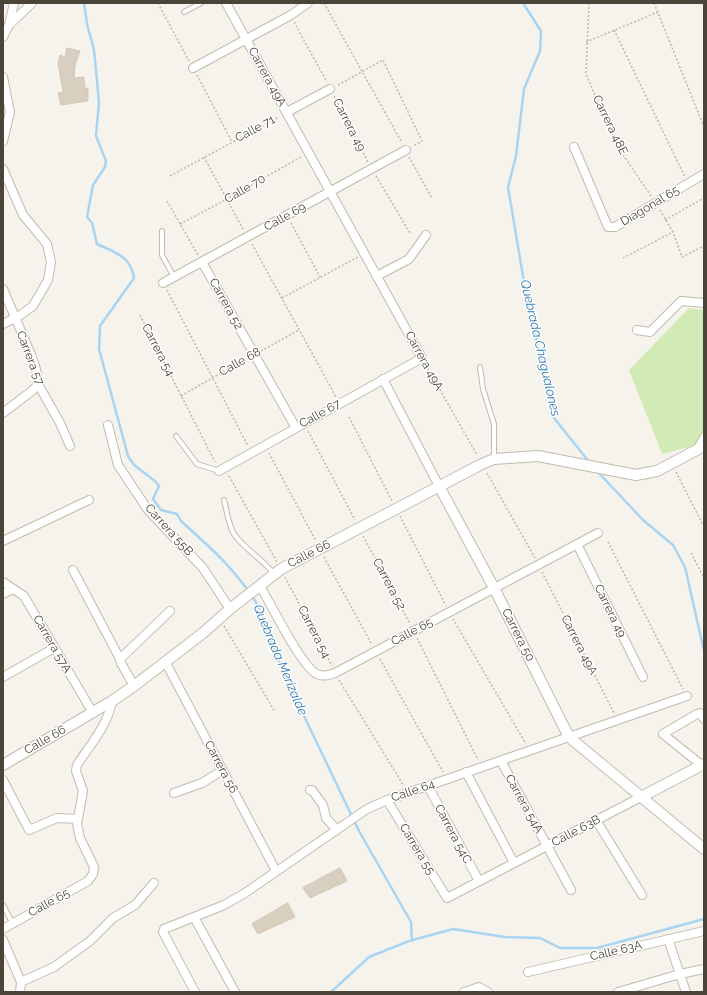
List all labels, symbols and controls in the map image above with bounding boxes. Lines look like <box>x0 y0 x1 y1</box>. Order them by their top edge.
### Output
street label: Carrera 49A <box>245 45 289 109</box>
street label: Carrera 48E <box>589 93 631 157</box>
street label: Carrera 49 <box>330 96 368 154</box>
street label: Calle 71 <box>233 113 277 145</box>
street label: Calle 70 <box>222 171 268 207</box>
street label: Diagonal 65 <box>618 183 682 229</box>
street label: Calle 69 <box>262 200 308 234</box>
street label: Carrera 52 <box>206 276 246 332</box>
water label: Quebrada Chagualones <box>517 278 563 418</box>
street label: Carrera 54 <box>139 321 177 379</box>
street label: Carrera 57 <box>13 329 47 387</box>
street label: Carrera 49A <box>402 329 446 393</box>
street label: Calle 68 <box>216 345 264 379</box>
street label: Calle 67 <box>297 397 343 431</box>
street label: Carrera 55B <box>142 501 196 559</box>
street label: Calle 66 <box>285 537 333 571</box>
street label: Carrera 52 <box>369 556 409 612</box>
street label: Carrera 49 <box>591 582 629 640</box>
water label: Quebrada Merizalde <box>250 602 310 718</box>
street label: Carrera 54 <box>295 603 333 661</box>
street label: Carrera 50 <box>498 606 538 664</box>
street label: Carrera 57A <box>30 613 74 675</box>
street label: Carrera 49A <box>558 613 600 677</box>
street label: Calle 65 <box>389 615 435 649</box>
street label: Calle 66 <box>22 722 68 758</box>
street label: Carrera 56 <box>201 738 241 796</box>
street label: Carrera 54A <box>502 772 546 836</box>
street label: Calle 64 <box>389 777 437 805</box>
street label: Carrera 54C <box>431 802 475 866</box>
street label: Calle 63B <box>549 812 603 850</box>
street label: Carrera 55 <box>396 821 438 877</box>
street label: Calle 65 <box>26 886 72 920</box>
street label: Calle 63A <box>588 938 644 964</box>

